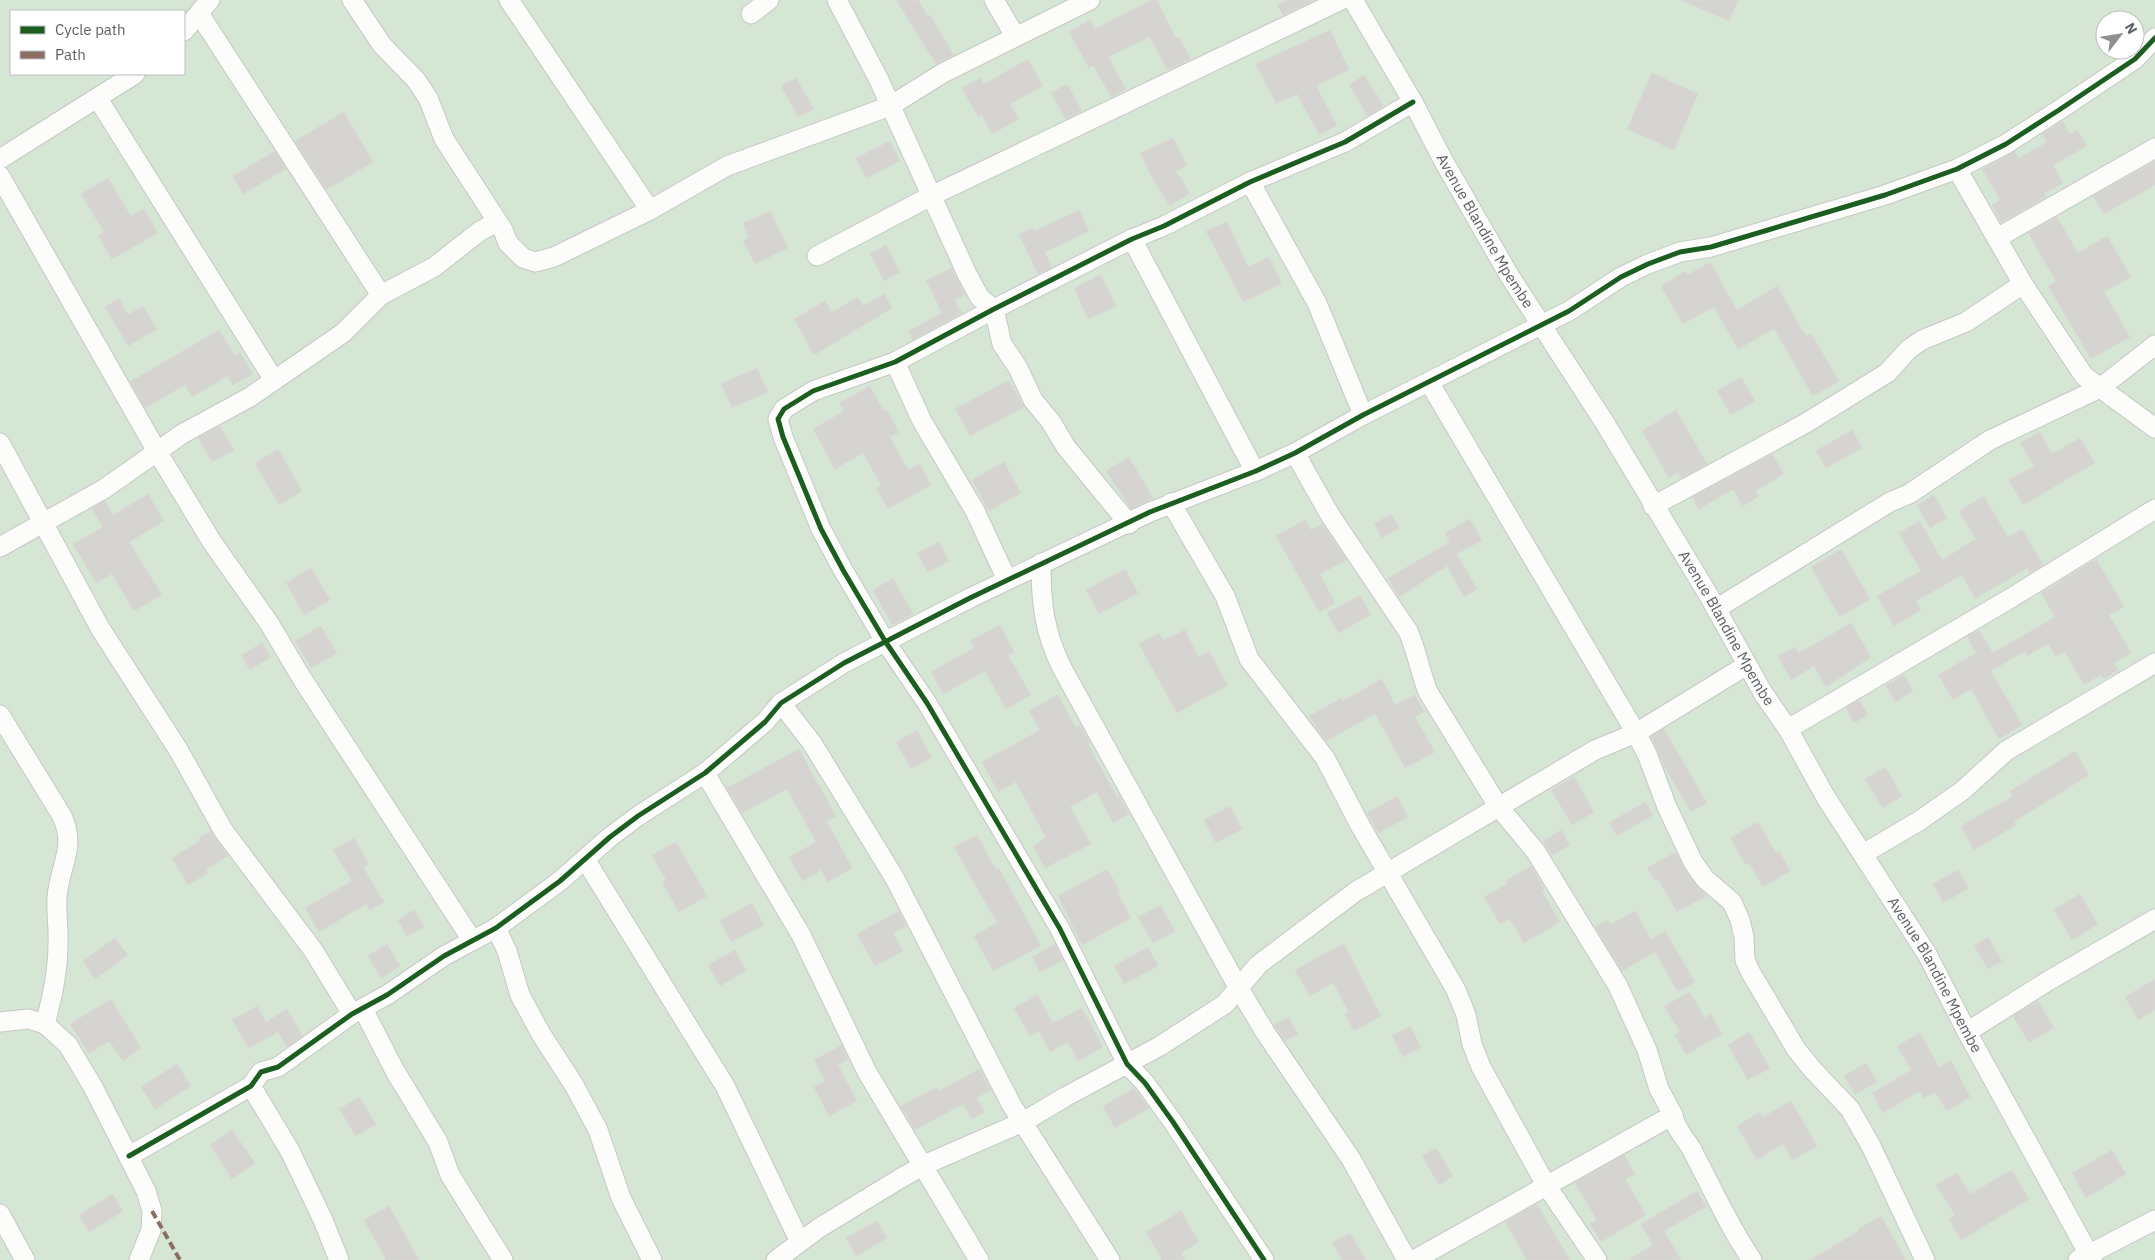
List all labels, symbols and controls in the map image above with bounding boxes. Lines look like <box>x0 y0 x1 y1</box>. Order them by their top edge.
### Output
legend <box>10 10 185 75</box>
north arrow <box>2095 10 2145 60</box>
text: N <box>2121 19 2141 37</box>
text: Cycle path <box>55 20 126 39</box>
text: Path <box>55 45 86 64</box>
street label: Avenue Blandine Mpembe <box>1432 150 1538 312</box>
street label: Avenue Blandine Mpembe <box>1675 547 1779 709</box>
street label: Avenue Blandine Mpembe <box>1884 893 1987 1056</box>

